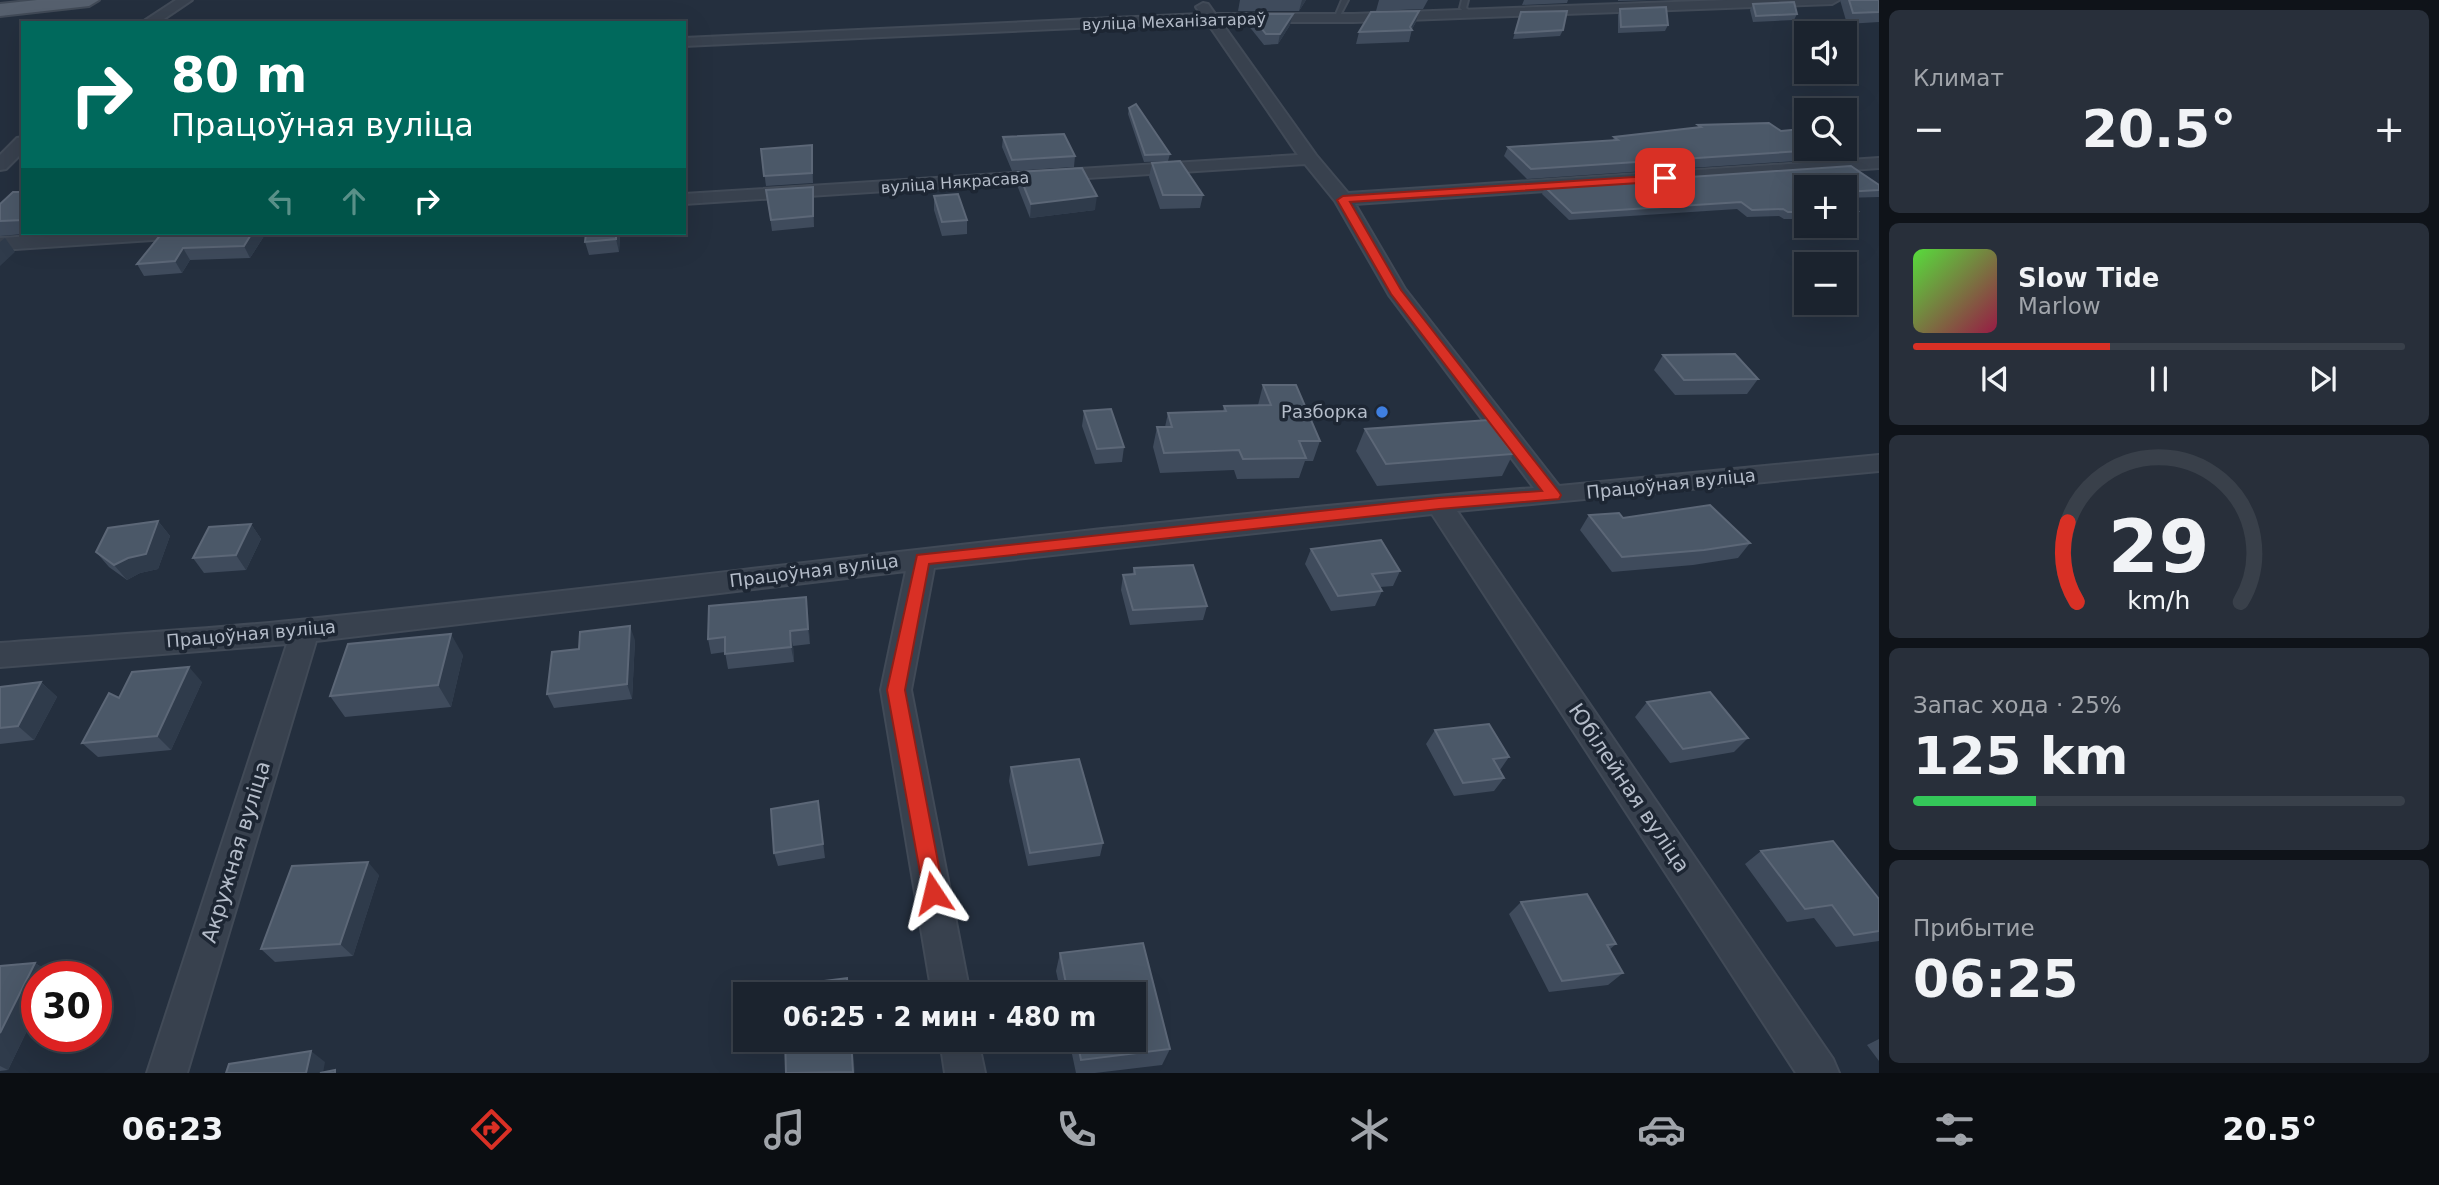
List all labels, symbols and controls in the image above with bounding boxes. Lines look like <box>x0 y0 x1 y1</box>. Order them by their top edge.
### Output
street label: вуліца Механізатараў <box>1082 9 1266 34</box>
map controls <box>1794 21 1857 315</box>
button: sound <box>1794 21 1857 84</box>
text: 80 m <box>171 47 307 104</box>
icon: right <box>56 49 147 140</box>
text: Климат <box>1913 65 2004 91</box>
button: search <box>1794 98 1857 161</box>
text: 20.5° <box>2082 99 2236 159</box>
text: Працоўная вуліца <box>171 106 474 144</box>
text: − <box>1913 107 1945 151</box>
text: + <box>2373 107 2405 151</box>
pin <box>1635 148 1695 208</box>
icon: arrive <box>1646 159 1684 197</box>
street label: вуліца Някрасава <box>880 168 1030 197</box>
button: + <box>1794 175 1857 238</box>
icon: left <box>262 182 300 220</box>
icon: ahead <box>335 182 373 220</box>
icon: right <box>408 182 446 220</box>
button: − <box>1794 252 1857 315</box>
text: Slow Tide <box>2018 263 2159 293</box>
text: Marlow <box>2018 293 2101 319</box>
icon: previous <box>1976 360 2014 398</box>
icon: pause <box>2140 360 2178 398</box>
icon: next <box>2304 360 2342 398</box>
place label: Разборка <box>1281 401 1368 422</box>
marker: Разборка <box>1374 404 1390 420</box>
street label: Працоўная вуліца <box>1585 464 1757 503</box>
text: 29 <box>2108 505 2210 590</box>
street label: Працоўная вуліца <box>728 550 900 591</box>
text: km/h <box>2127 586 2191 615</box>
street label: Працоўная вуліца <box>165 616 337 651</box>
text: Запас хода · 25% <box>1913 692 2122 718</box>
street label: Юбілейная вуліца <box>1564 699 1694 877</box>
text: 125 km <box>1913 726 2128 786</box>
street label: Акружная вуліца <box>197 758 275 946</box>
position arrow <box>896 856 970 930</box>
text: Прибытие <box>1913 915 2035 941</box>
text: 06:25 <box>1913 949 2079 1009</box>
speed limit sign: 30 <box>21 961 112 1052</box>
text: 06:25 · 2 мин · 480 m <box>783 1002 1096 1032</box>
icon: directions <box>467 1105 516 1154</box>
icon: music <box>760 1105 809 1154</box>
icon: phone <box>1052 1105 1101 1154</box>
icon: climate <box>1345 1105 1394 1154</box>
icon: car <box>1637 1105 1686 1154</box>
icon: filters <box>1930 1105 1979 1154</box>
text: 06:23 <box>122 1110 224 1148</box>
text: 20.5° <box>2222 1110 2317 1148</box>

